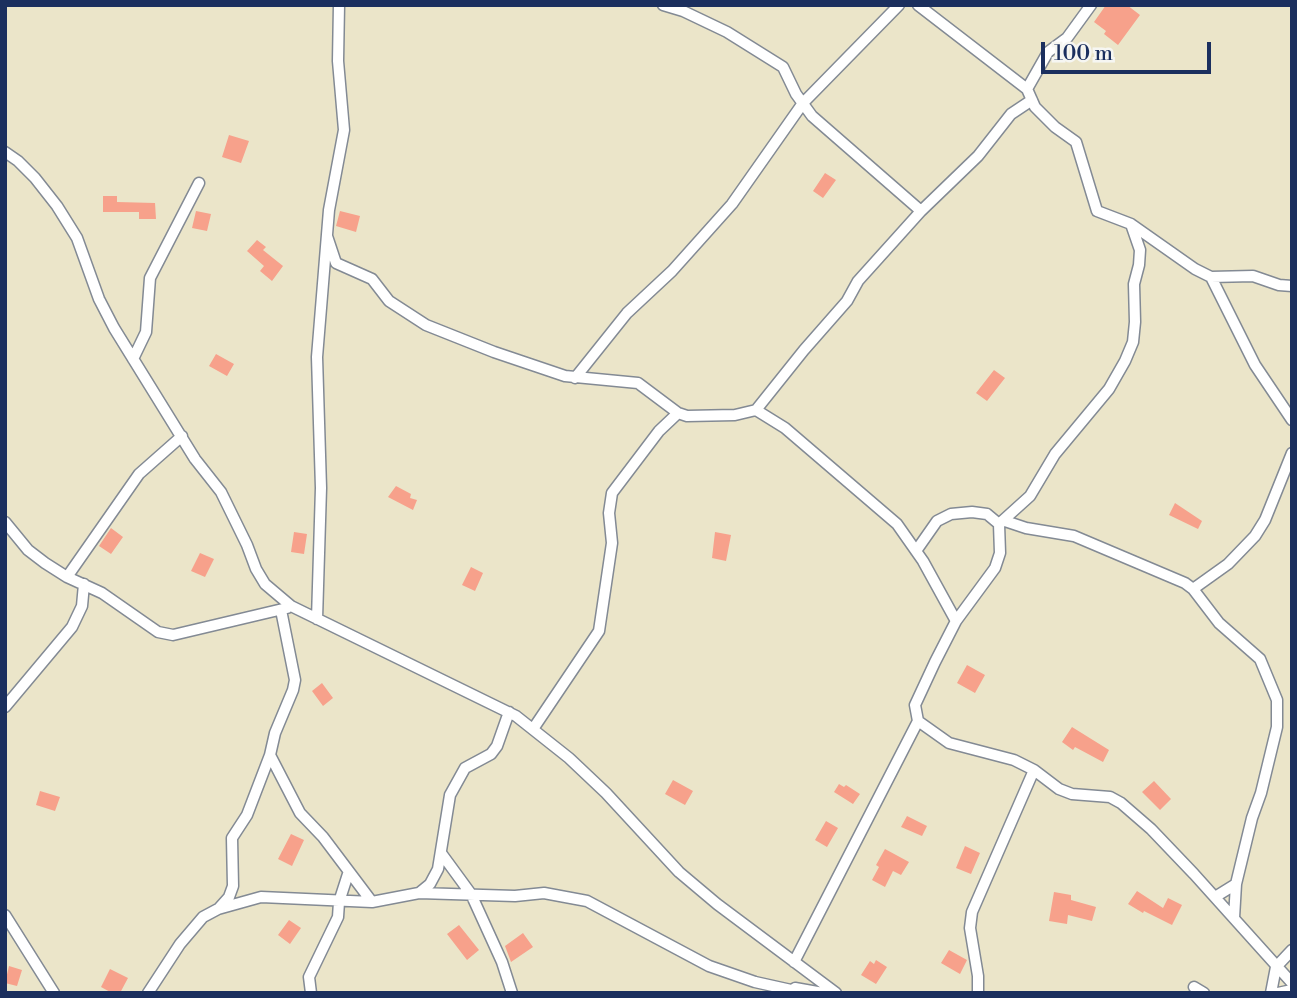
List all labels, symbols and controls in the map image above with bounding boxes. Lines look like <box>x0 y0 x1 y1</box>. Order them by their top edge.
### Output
scale bar <box>1045 28 1215 72</box>
text: 100 m <box>1054 41 1113 67</box>

